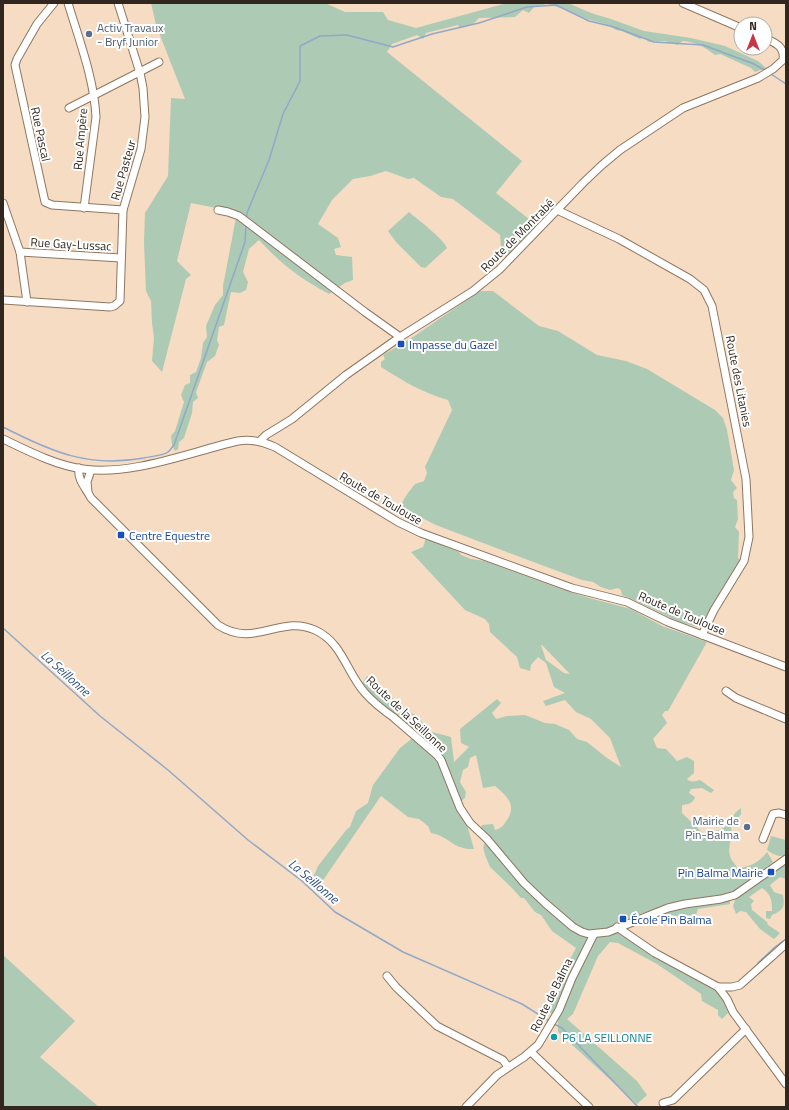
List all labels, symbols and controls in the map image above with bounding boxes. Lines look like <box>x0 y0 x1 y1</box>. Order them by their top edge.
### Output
north arrow <box>733 16 773 56</box>
place label: Activ Travaux - Bryf Junior <box>97 18 164 51</box>
text: N <box>749 18 757 34</box>
marker: Activ Travaux - Bryf Junior <box>84 29 94 39</box>
street label: Rue Pascal <box>26 105 56 163</box>
street label: Rue Ampère <box>68 107 92 171</box>
street label: Rue Pasteur <box>105 138 141 202</box>
street label: Route de Montrabé <box>476 194 558 276</box>
street label: Rue Gay-Lussac <box>30 232 112 256</box>
street label: Route des Litanies <box>721 334 757 429</box>
place label: Impasse du Gazel <box>409 335 497 354</box>
marker: Impasse du Gazel <box>396 339 406 349</box>
street label: Route de Toulouse <box>336 467 426 529</box>
place label: Centre Equestre <box>129 526 210 545</box>
marker: Centre Equestre <box>116 530 126 540</box>
street label: Route de Toulouse <box>635 586 729 640</box>
water label: La Seillonne <box>37 645 96 702</box>
street label: Route de la Seillonne <box>362 671 452 757</box>
place label: Mairie de Pin-Balma <box>685 811 739 844</box>
marker: Mairie de Pin-Balma <box>742 822 752 832</box>
water label: La Seillonne <box>284 854 345 909</box>
place label: Pin Balma Mairie <box>678 863 763 882</box>
marker: Pin Balma Mairie <box>766 867 776 877</box>
place label: École Pin Balma <box>631 910 712 929</box>
marker: École Pin Balma <box>618 914 628 924</box>
street label: Route de Balma <box>525 955 577 1035</box>
place label: P6 LA SEILLONNE <box>562 1028 653 1047</box>
marker: P6 LA SEILLONNE <box>549 1032 559 1042</box>

